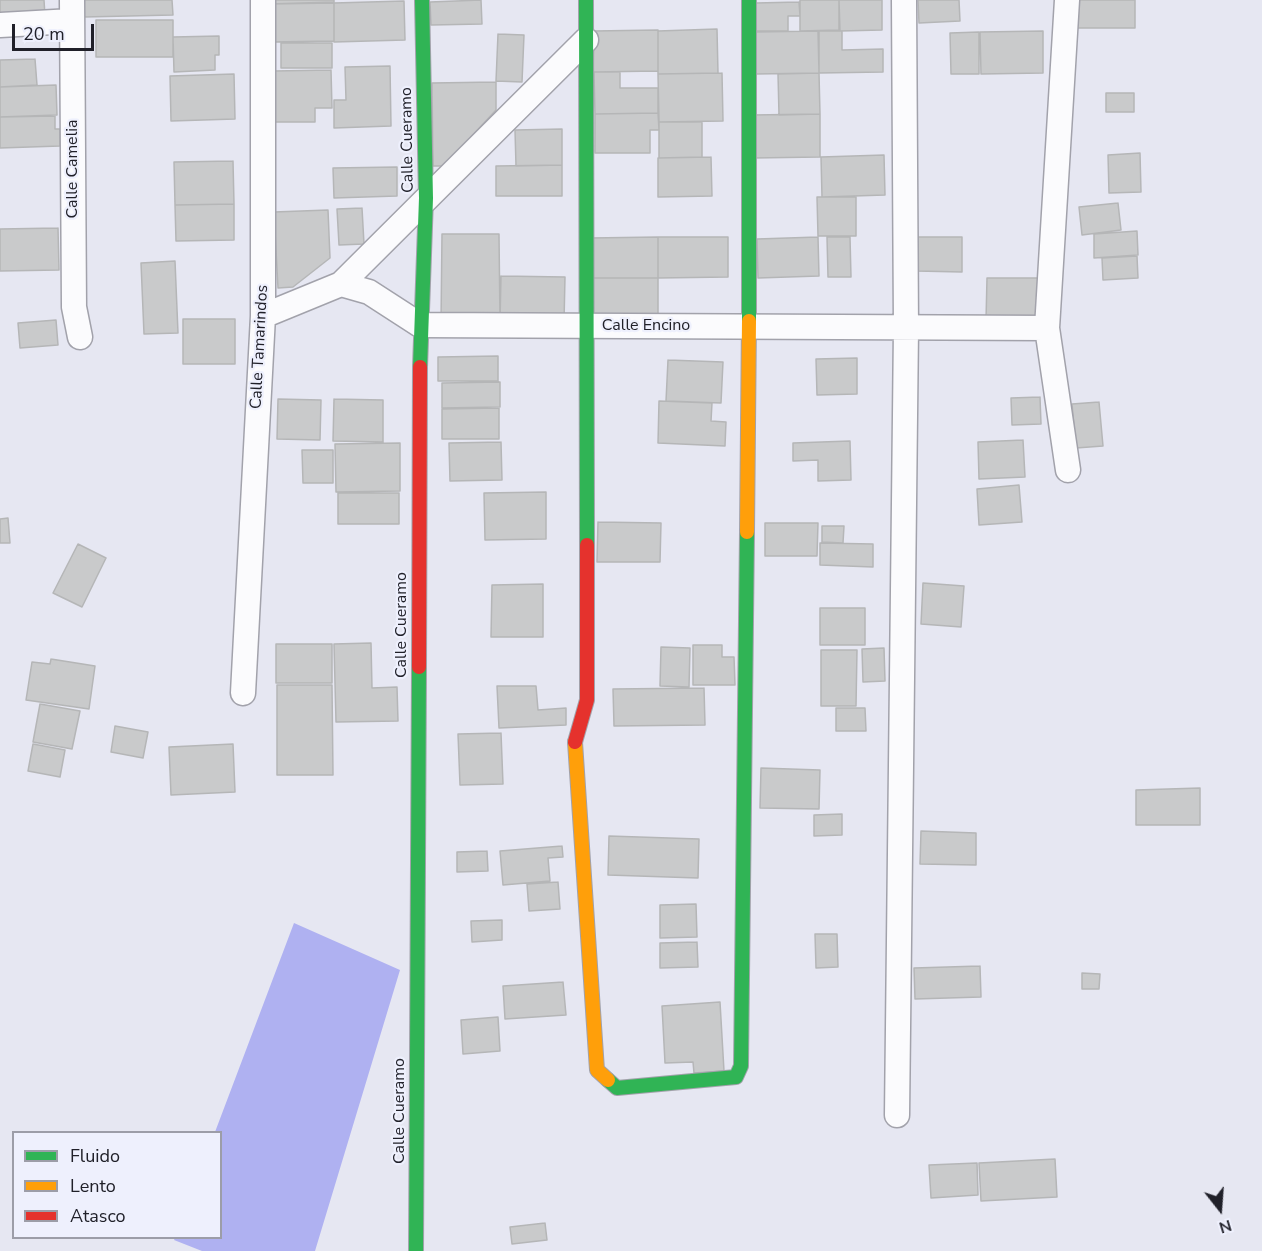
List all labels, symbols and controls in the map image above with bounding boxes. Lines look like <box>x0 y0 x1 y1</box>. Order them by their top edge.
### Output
scale bar <box>15 12 98 50</box>
text: 20 m <box>23 22 65 46</box>
street label: Calle Cueramo <box>397 87 419 193</box>
street label: Calle Camelia <box>63 119 83 219</box>
street label: Calle Tamarindos <box>247 284 273 410</box>
street label: Calle Encino <box>602 316 690 336</box>
street label: Calle Cueramo <box>392 572 412 678</box>
street label: Calle Cueramo <box>390 1058 410 1164</box>
legend <box>12 1131 222 1239</box>
text: Fluido <box>70 1144 120 1168</box>
text: Lento <box>70 1174 116 1198</box>
north arrow <box>1190 1179 1250 1239</box>
text: Atasco <box>70 1204 126 1228</box>
text: N <box>1216 1214 1234 1238</box>

